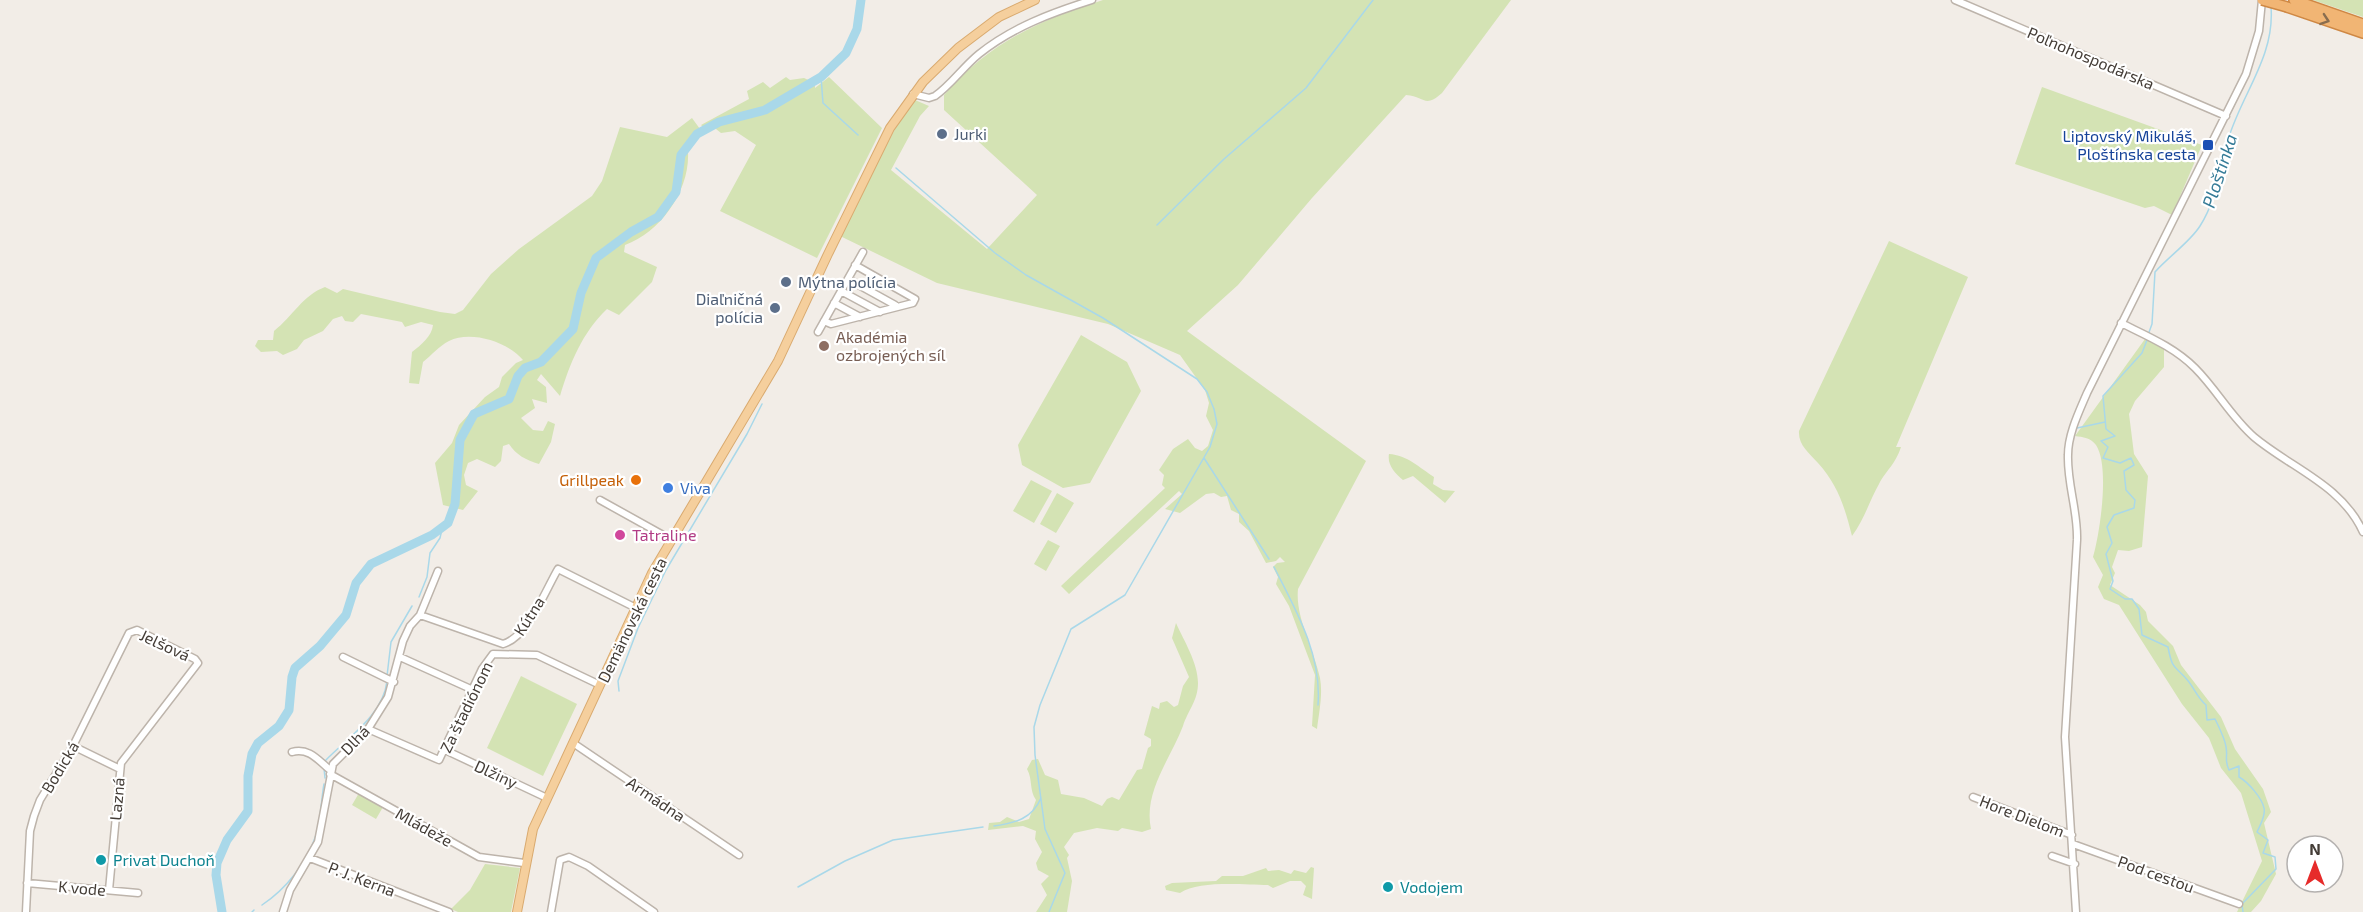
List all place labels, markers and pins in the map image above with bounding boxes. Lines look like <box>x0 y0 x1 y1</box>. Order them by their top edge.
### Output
place label: Jurki <box>954 124 987 143</box>
place label: Liptovský Mikuláš, Ploštínska cesta <box>2062 126 2196 163</box>
marker: Jurki <box>935 127 949 141</box>
marker: Liptovský Mikuláš, Ploštínska cesta <box>2201 138 2215 152</box>
place label: Mýtna polícia <box>798 272 896 291</box>
marker: Mýtna polícia <box>779 275 793 289</box>
place label: Diaľničná polícia <box>696 289 763 326</box>
marker: Diaľničná polícia <box>768 301 782 315</box>
place label: Akadémia ozbrojených síl <box>836 327 946 365</box>
marker: Akadémia ozbrojených síl <box>817 339 831 353</box>
place label: Grillpeak <box>559 470 624 489</box>
marker: Grillpeak <box>629 473 643 487</box>
place label: Viva <box>680 478 711 497</box>
marker: Viva <box>661 481 675 495</box>
place label: Tatraline <box>632 525 696 544</box>
marker: Tatraline <box>613 528 627 542</box>
place label: Privat Duchoň <box>113 850 215 869</box>
marker: Privat Duchoň <box>94 853 108 867</box>
place label: Vodojem <box>1400 877 1463 897</box>
marker: Vodojem <box>1381 880 1395 894</box>

